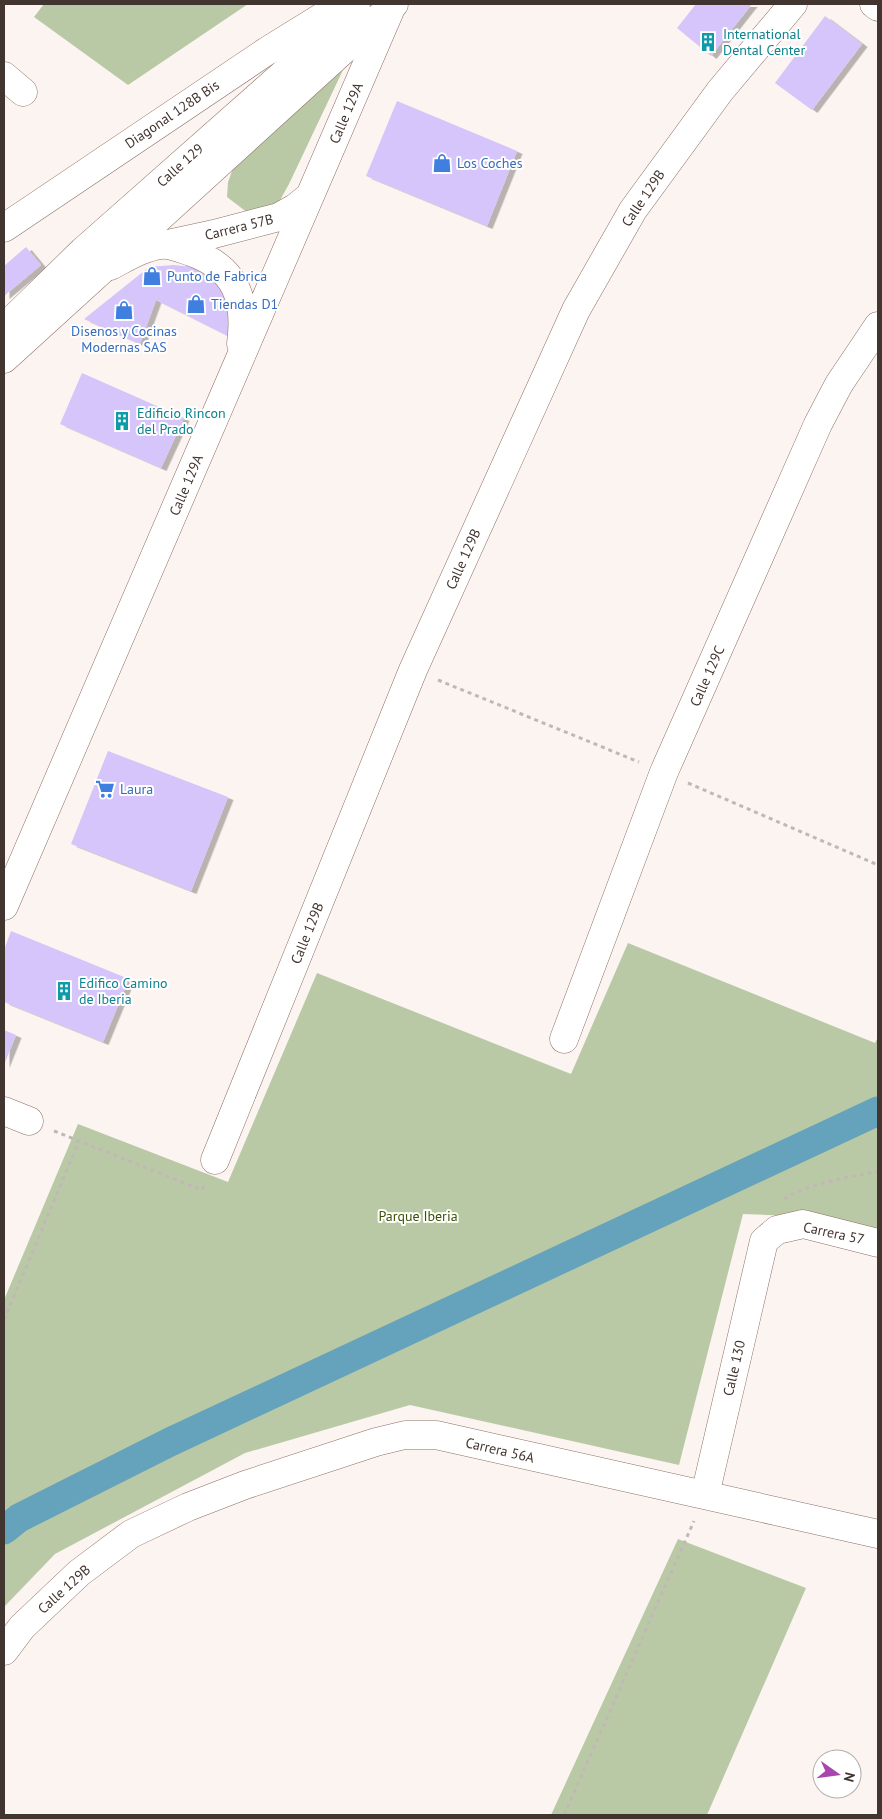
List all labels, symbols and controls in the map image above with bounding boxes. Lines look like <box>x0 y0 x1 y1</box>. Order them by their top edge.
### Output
place label: International Dental Center <box>723 25 805 59</box>
building icon: International Dental Center <box>697 31 719 53</box>
street label: Diagonal 128B Bis <box>121 76 223 152</box>
street label: Calle 129A <box>325 79 367 146</box>
street label: Calle 129 <box>153 139 207 191</box>
shop icon: Los Coches <box>431 152 453 174</box>
place label: Los Coches <box>457 154 523 172</box>
street label: Calle 129B <box>617 166 669 230</box>
street label: Carrera 57B <box>203 210 275 244</box>
shop icon: Punto de Fabrica <box>141 265 163 287</box>
place label: Punto de Fabrica <box>167 267 267 285</box>
shop icon: Tiendas D1 <box>185 293 207 315</box>
place label: Tiendas D1 <box>211 295 278 313</box>
shop icon: Disenos y Cocinas Modernas SAS <box>113 299 135 321</box>
place label: Disenos y Cocinas Modernas SAS <box>71 322 177 356</box>
place label: Edificio Rincon del Prado <box>137 404 226 438</box>
building icon: Edificio Rincon del Prado <box>111 410 133 432</box>
street label: Calle 129A <box>165 451 207 518</box>
street label: Calle 129B <box>442 526 484 592</box>
street label: Calle 129C <box>686 643 728 709</box>
supermarket icon: Laura <box>94 778 116 800</box>
place label: Laura <box>120 780 153 798</box>
street label: Calle 129B <box>287 900 327 966</box>
place label: Edifico Camino de Iberia <box>79 974 168 1008</box>
building icon: Edifico Camino de Iberia <box>53 980 75 1002</box>
park label: Parque Iberia <box>378 1207 458 1225</box>
street label: Carrera 57 <box>802 1218 866 1248</box>
street label: Calle 130 <box>719 1338 749 1398</box>
street label: Carrera 56A <box>464 1433 537 1467</box>
street label: Calle 129B <box>34 1561 94 1617</box>
north arrow <box>812 1749 862 1799</box>
text: N <box>840 1771 859 1784</box>

